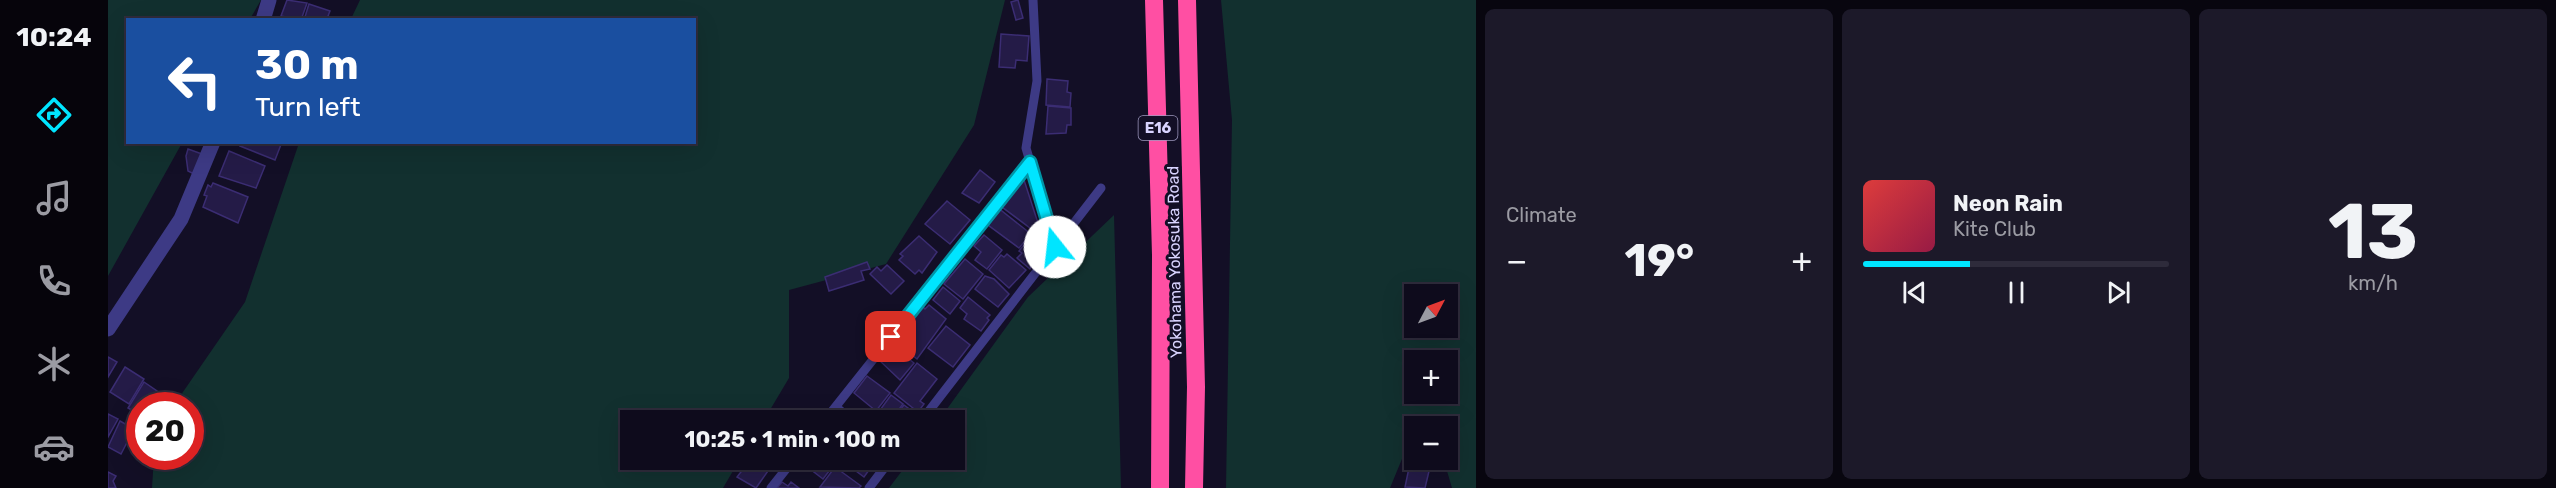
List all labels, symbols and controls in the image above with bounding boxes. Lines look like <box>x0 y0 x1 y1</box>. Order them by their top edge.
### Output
text: 10:24 <box>16 21 92 53</box>
text: 30 m <box>255 40 359 90</box>
icon: left <box>156 42 234 120</box>
text: Turn left <box>255 91 360 123</box>
icon: directions <box>33 94 75 136</box>
road number: E16 <box>1138 116 1178 140</box>
street label: Yokohama Yokosuka Road <box>1163 166 1186 358</box>
icon: music <box>33 177 75 219</box>
text: 13 <box>2328 185 2418 278</box>
text: Neon Rain <box>1953 190 2063 217</box>
text: Climate <box>1506 203 1577 227</box>
position arrow <box>1023 215 1087 279</box>
text: Kite Club <box>1953 217 2036 241</box>
text: 19° <box>1625 234 1694 287</box>
text: − <box>1506 241 1527 280</box>
text: + <box>1791 241 1812 280</box>
icon: phone <box>33 260 75 302</box>
text: km/h <box>2348 271 2398 295</box>
icon: previous <box>1898 276 1931 309</box>
icon: pause <box>2000 276 2033 309</box>
icon: next <box>2102 276 2135 309</box>
north arrow <box>1404 284 1458 338</box>
map controls <box>1404 284 1458 470</box>
pin <box>865 311 916 362</box>
icon: arrive <box>874 320 907 353</box>
icon: climate <box>33 343 75 385</box>
button: + <box>1404 350 1458 404</box>
speed limit sign: 20 <box>126 392 204 470</box>
button: − <box>1404 416 1458 470</box>
icon: car <box>33 426 75 468</box>
text: 10:25 · 1 min · 100 m <box>685 426 901 453</box>

